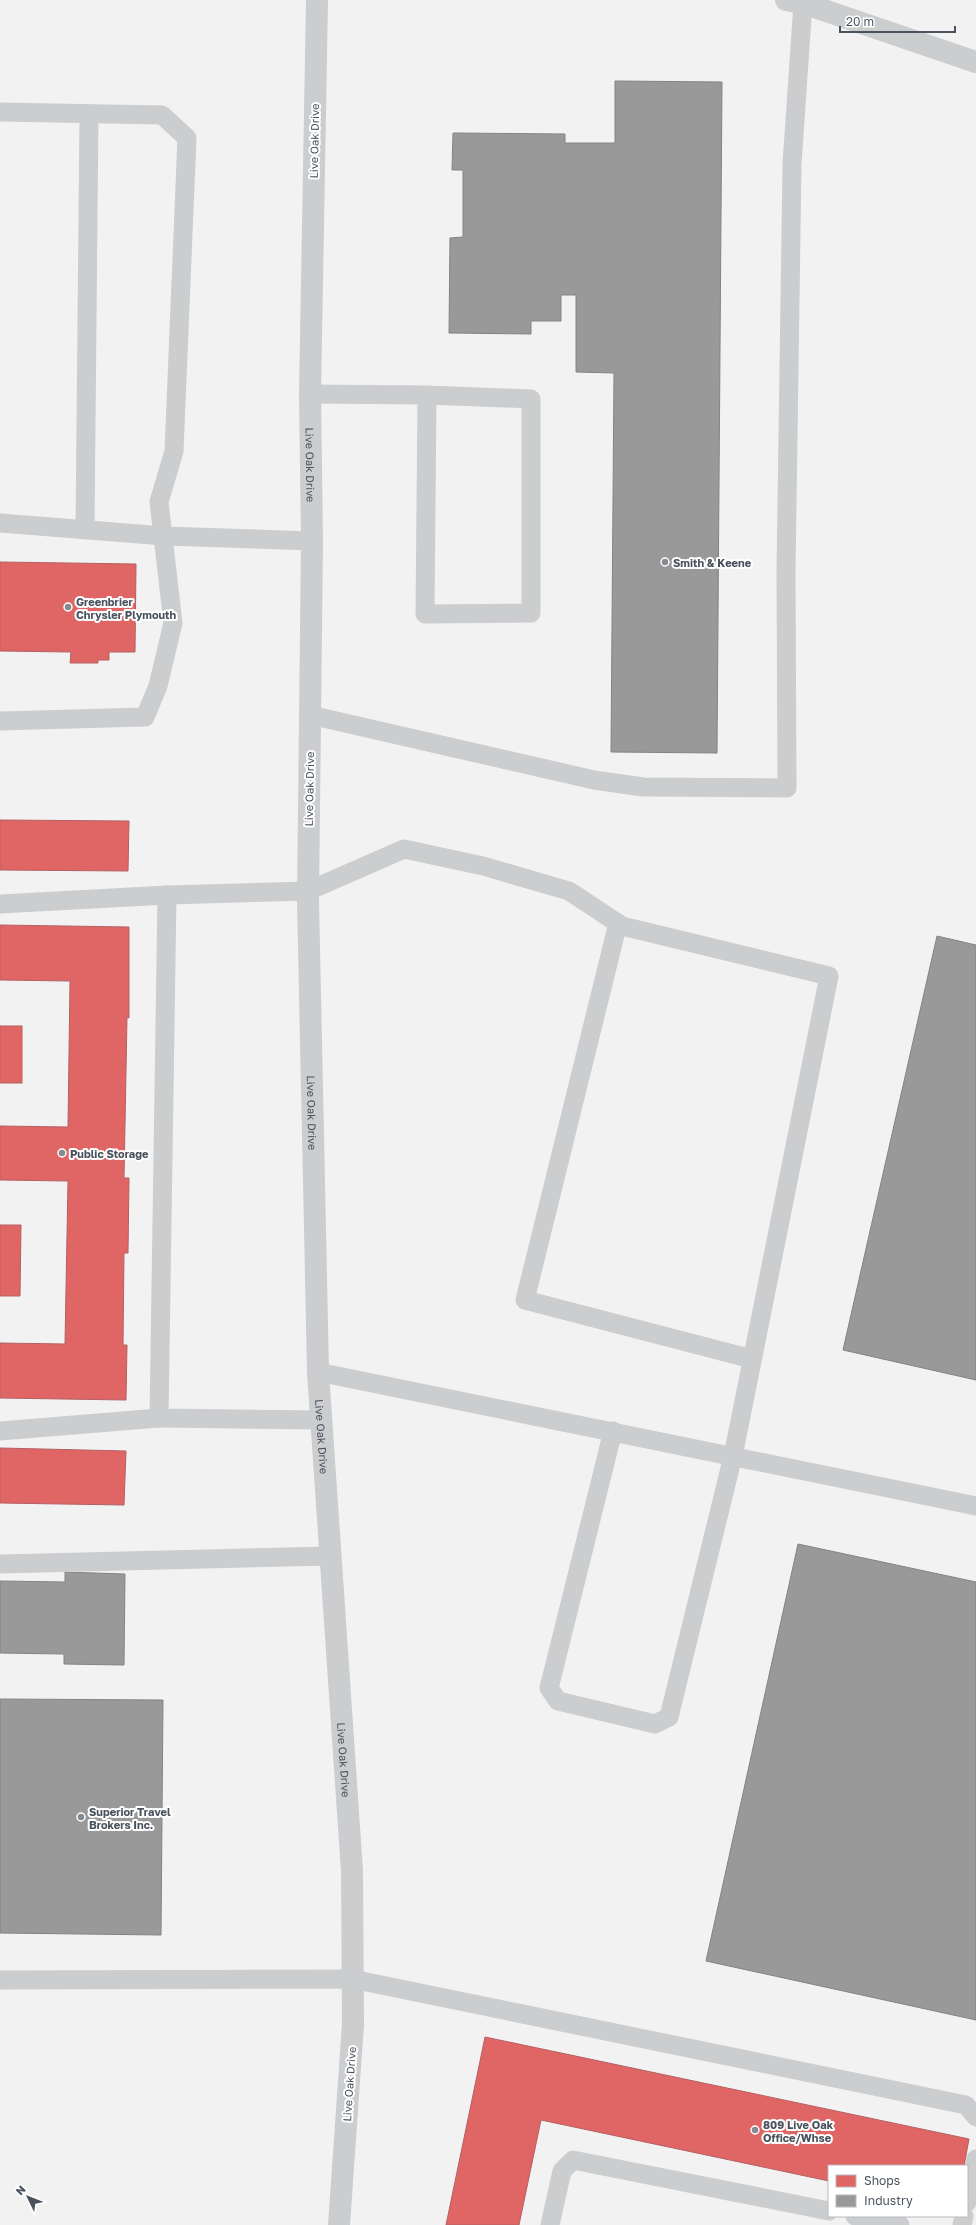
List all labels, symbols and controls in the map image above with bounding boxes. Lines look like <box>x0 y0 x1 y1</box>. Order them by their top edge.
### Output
scale bar <box>840 8 955 34</box>
text: 20 m <box>846 14 874 29</box>
street label: Live Oak Drive <box>307 103 321 179</box>
street label: Live Oak Drive <box>304 427 318 502</box>
place label: Smith & Keene <box>673 556 752 569</box>
marker: Smith & Keene <box>660 557 670 567</box>
place label: Greenbrier Chrysler Plymouth <box>76 595 176 621</box>
marker: Greenbrier Chrysler Plymouth <box>63 602 73 612</box>
street label: Live Oak Drive <box>302 751 316 827</box>
street label: Live Oak Drive <box>305 1075 320 1150</box>
place label: Public Storage <box>70 1147 149 1160</box>
marker: Public Storage <box>57 1148 67 1158</box>
street label: Live Oak Drive <box>313 1399 331 1474</box>
street label: Live Oak Drive <box>335 1722 353 1798</box>
place label: Superior Travel Brokers Inc. <box>89 1805 171 1831</box>
marker: Superior Travel Brokers Inc. <box>76 1812 86 1822</box>
street label: Live Oak Drive <box>340 2046 358 2122</box>
place label: 809 Live Oak Office/Whse <box>763 2118 834 2144</box>
marker: 809 Live Oak Office/Whse <box>750 2125 760 2135</box>
legend <box>828 2165 968 2217</box>
text: Shops <box>864 2173 900 2188</box>
north arrow <box>8 2177 48 2217</box>
text: N <box>13 2182 28 2197</box>
text: Industry <box>864 2193 913 2208</box>

